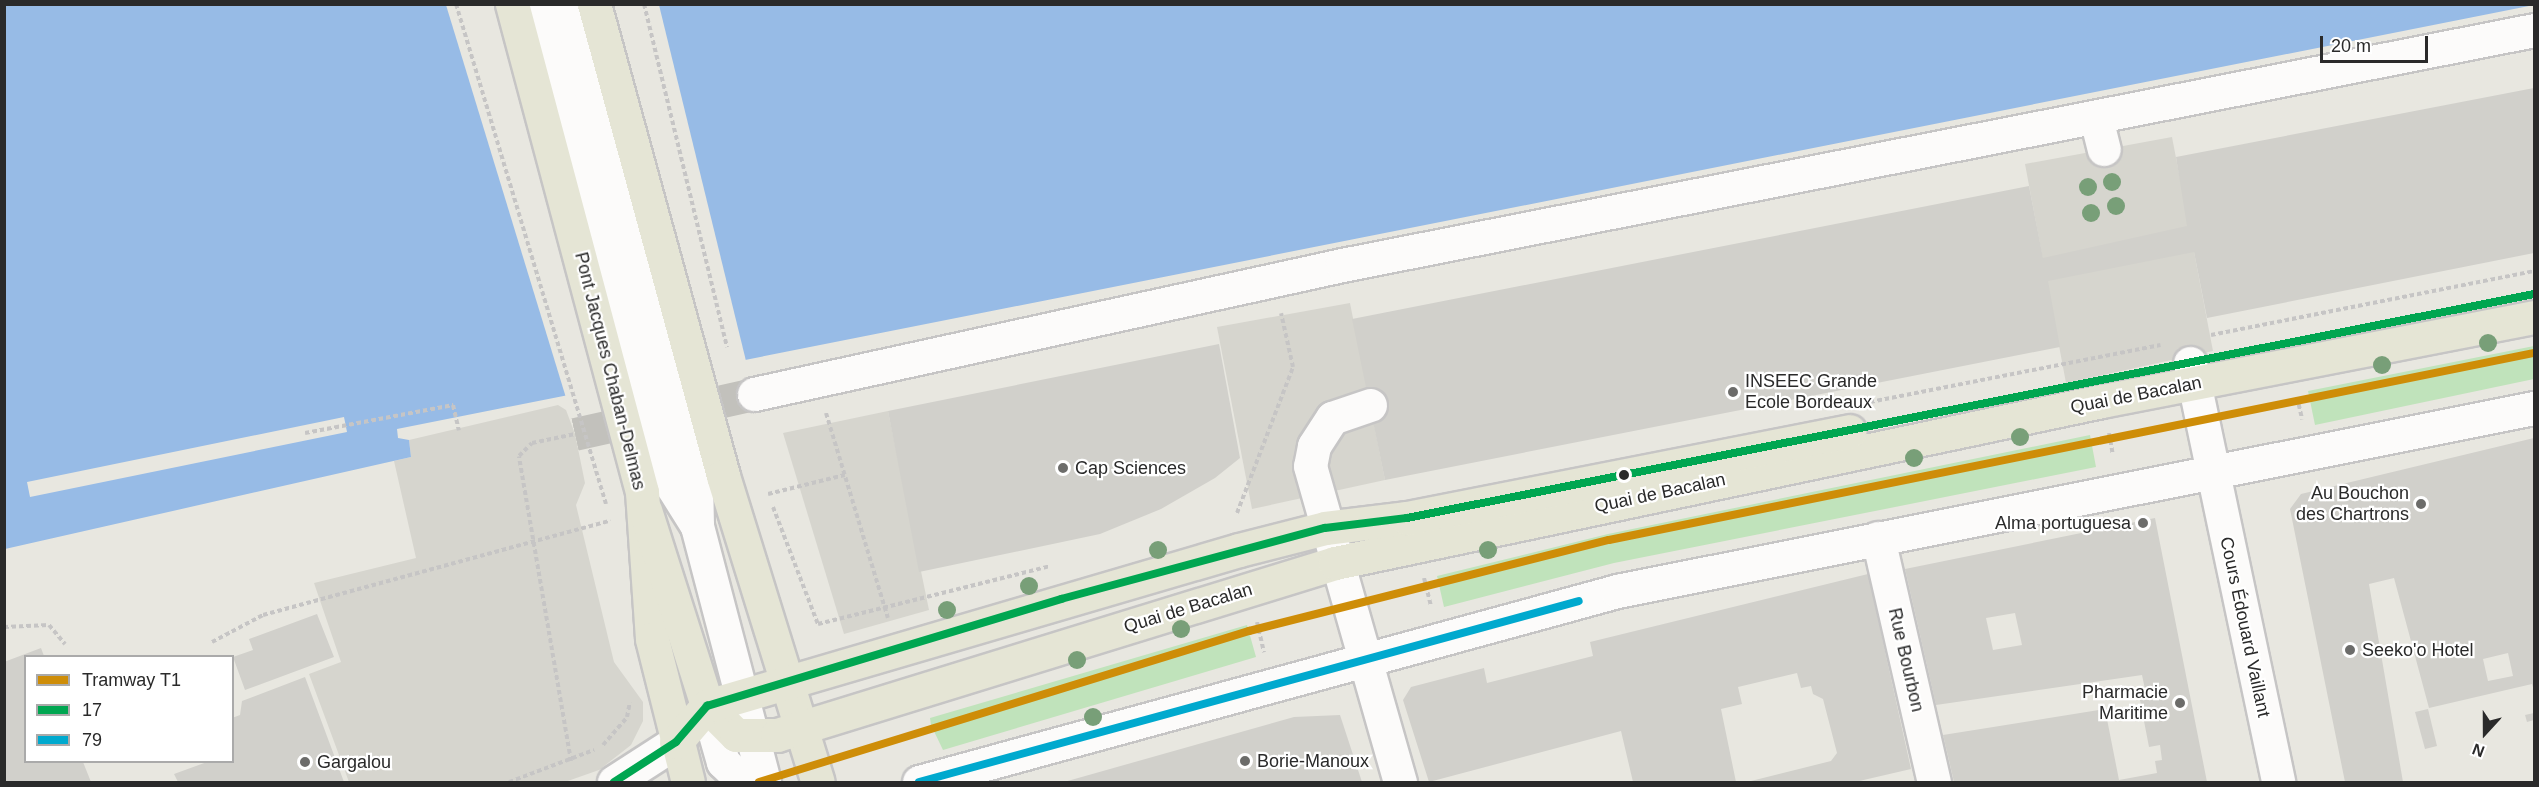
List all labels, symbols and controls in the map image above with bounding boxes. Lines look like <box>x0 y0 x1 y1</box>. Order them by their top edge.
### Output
scale bar <box>2323 24 2431 62</box>
text: 20 m <box>2331 36 2371 56</box>
street label: Pont Jacques Chaban-Delmas <box>570 250 650 492</box>
place label: INSEEC Grande Ecole Bordeaux <box>1745 371 1877 413</box>
street label: Quai de Bacalan <box>2069 372 2203 418</box>
marker: INSEEC Grande Ecole Bordeaux <box>1726 385 1740 399</box>
place label: Cap Sciences <box>1075 457 1186 479</box>
marker: Cap Sciences <box>1056 461 1070 475</box>
street label: Quai de Bacalan <box>1593 469 1727 517</box>
unlabelled marker <box>1618 469 1630 481</box>
place label: Au Bouchon des Chartrons <box>2296 483 2409 526</box>
marker: Au Bouchon des Chartrons <box>2414 497 2428 511</box>
place label: Alma portuguesa <box>1995 512 2131 534</box>
marker: Alma portuguesa <box>2136 516 2150 530</box>
street label: Cours Édouard Vaillant <box>2215 535 2275 719</box>
street label: Quai de Bacalan <box>1121 578 1255 638</box>
street label: Rue Bourbon <box>1884 606 1928 714</box>
place label: Seeko'o Hotel <box>2362 639 2474 661</box>
marker: Seeko'o Hotel <box>2343 643 2357 657</box>
legend <box>24 655 234 763</box>
text: Tramway T1 <box>82 670 181 690</box>
place label: Pharmacie Maritime <box>2082 682 2168 724</box>
marker: Pharmacie Maritime <box>2173 696 2187 710</box>
text: 17 <box>82 700 102 720</box>
north arrow <box>2455 703 2515 763</box>
text: 79 <box>82 730 102 750</box>
text: N <box>2470 740 2487 760</box>
place label: Borie-Manoux <box>1257 750 1369 772</box>
place label: Gargalou <box>317 751 391 773</box>
marker: Borie-Manoux <box>1238 754 1252 768</box>
marker: Gargalou <box>298 755 312 769</box>

